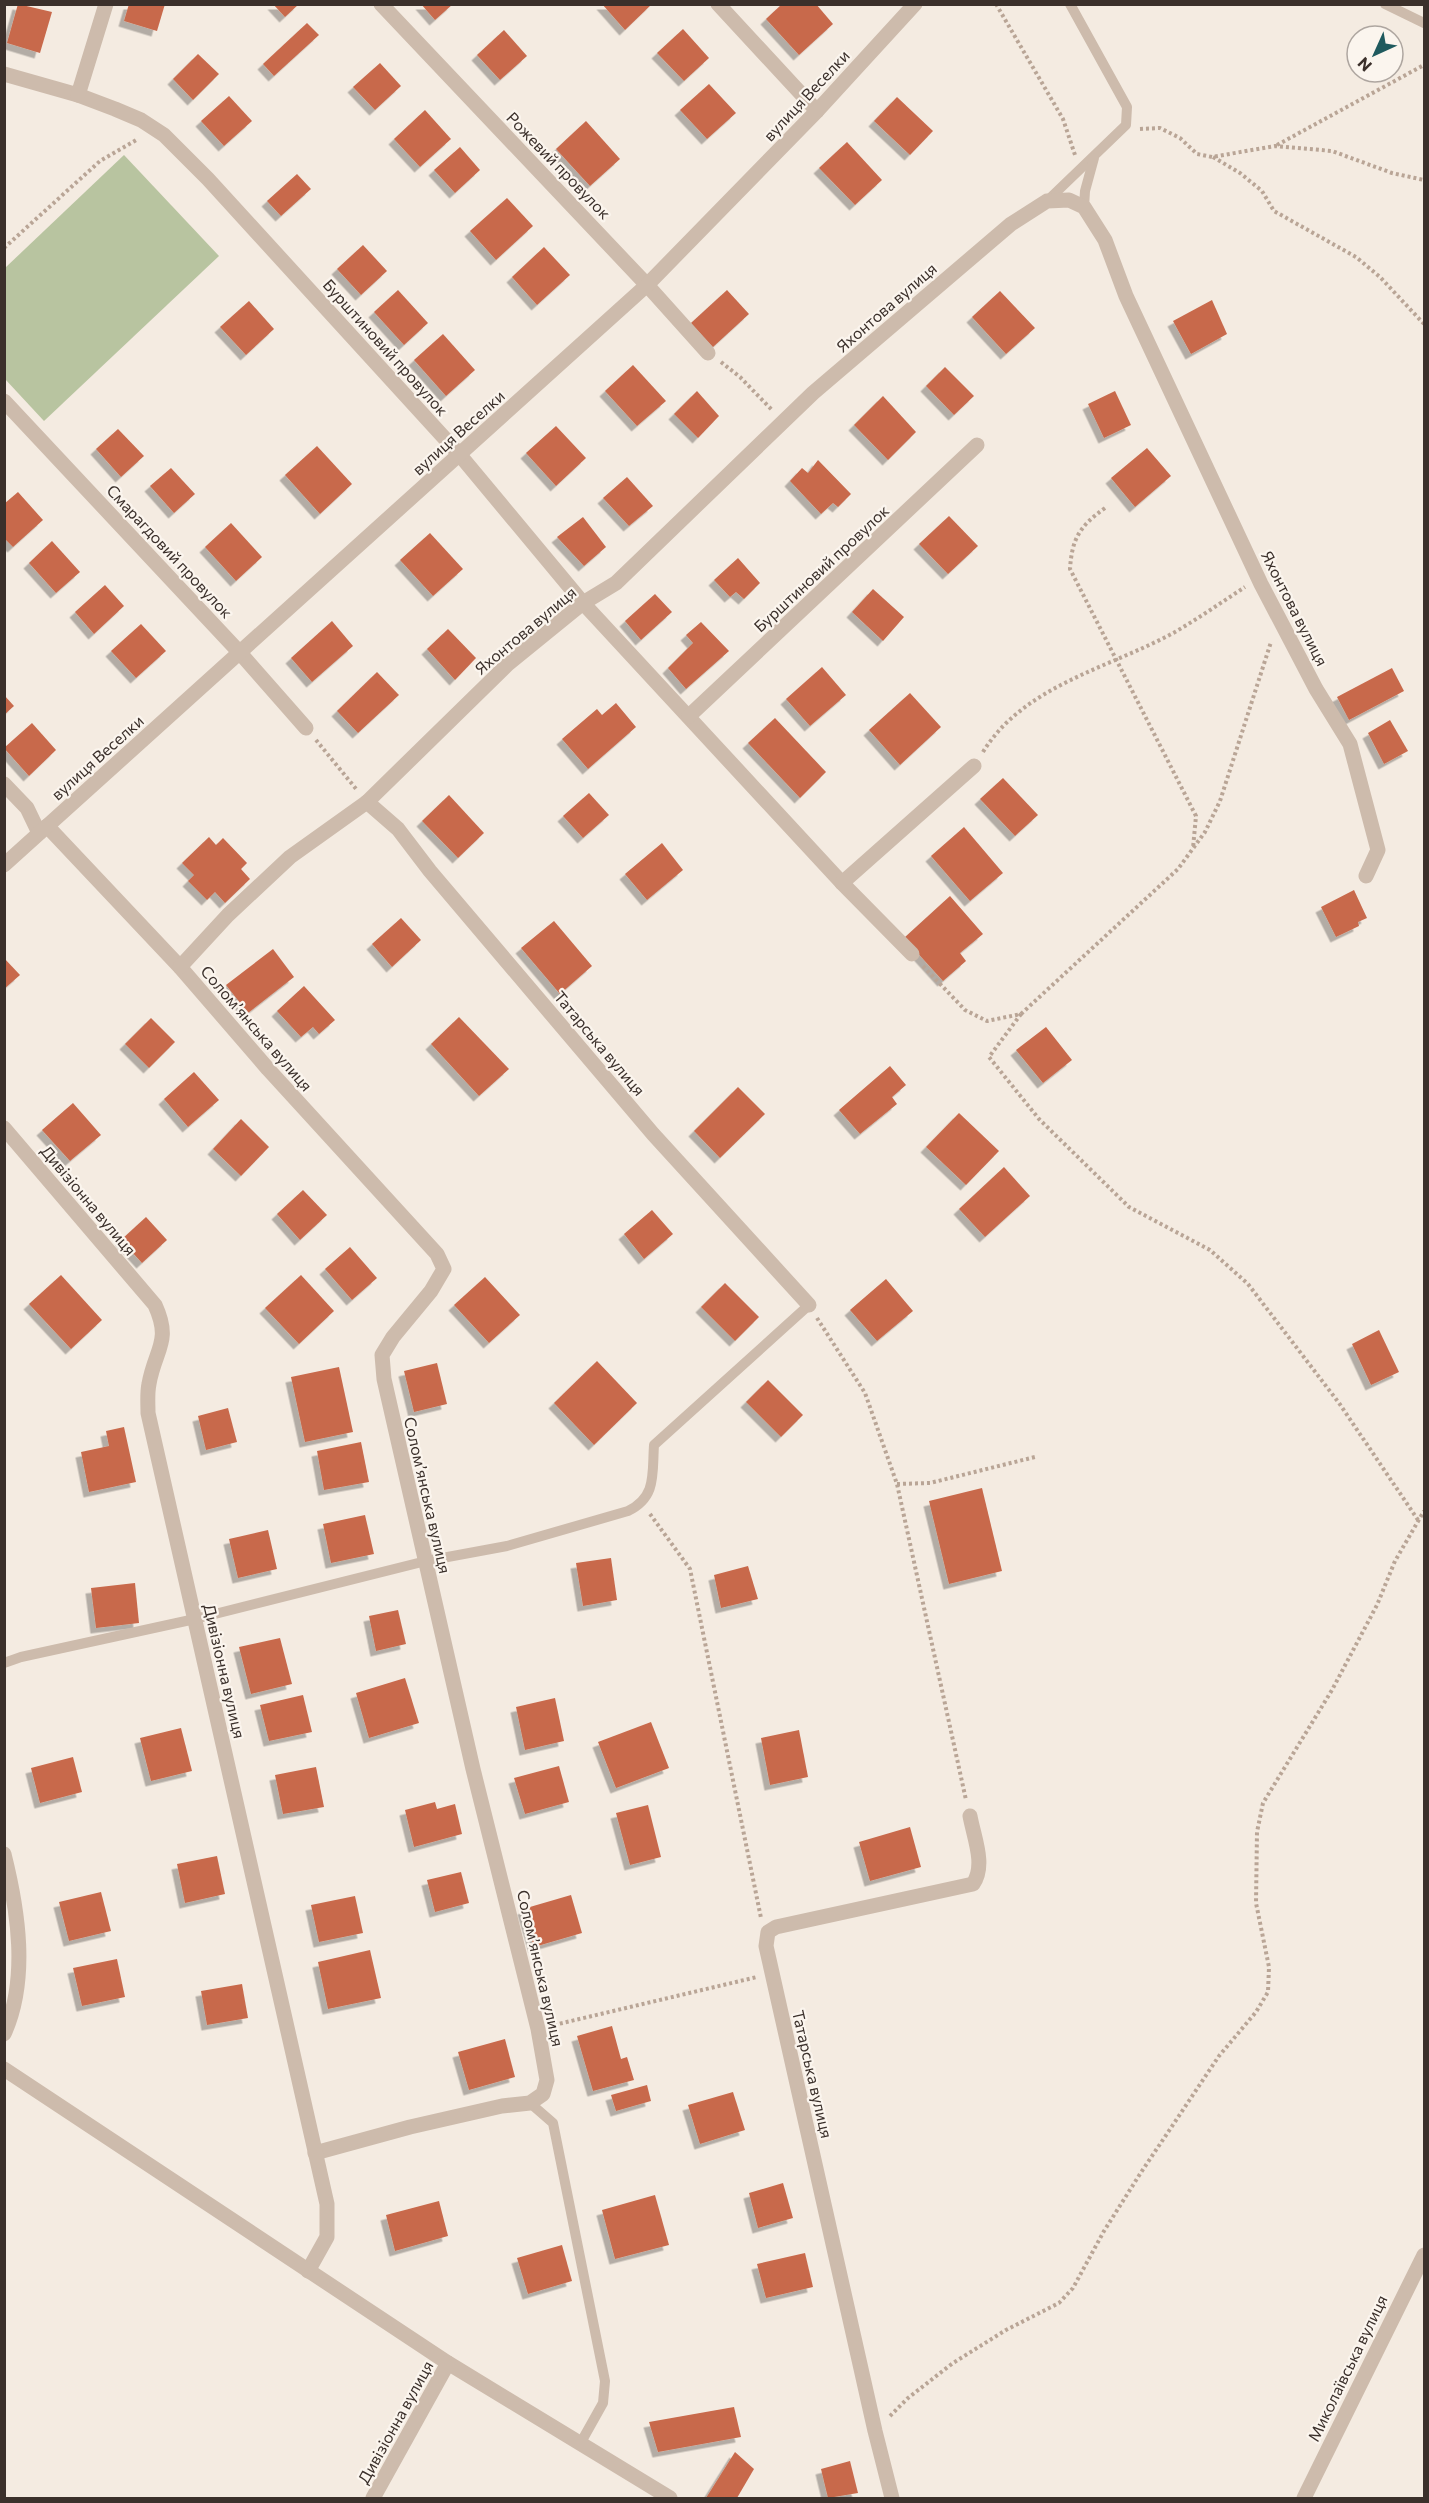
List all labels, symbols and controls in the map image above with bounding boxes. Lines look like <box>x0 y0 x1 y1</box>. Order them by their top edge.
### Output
north arrow <box>1345 24 1405 84</box>
street label: вулиця Веселки <box>759 46 853 144</box>
text: N <box>1353 54 1375 76</box>
street label: Рожевий провулок <box>503 108 615 223</box>
street label: Яхонтова вулиця <box>832 258 940 356</box>
street label: Бурштиновий провулок <box>320 275 453 420</box>
street label: вулиця Веселки <box>408 386 508 478</box>
street label: Смарагдовий провулок <box>103 480 237 622</box>
street label: Бурштиновий провулок <box>750 500 893 635</box>
street label: Яхонтова вулиця <box>1258 547 1332 669</box>
street label: Яхонтова вулиця <box>470 582 580 678</box>
street label: вулиця Веселки <box>47 711 147 803</box>
street label: Соломʼянська вулиця <box>197 961 317 1095</box>
street label: Татарська вулиця <box>551 987 649 1099</box>
street label: Дивізіонна вулиця <box>37 1141 141 1259</box>
street label: Соломʼянська вулиця <box>401 1415 455 1575</box>
street label: Дивізіонна вулиця <box>200 1602 250 1740</box>
street label: Соломʼянська вулиця <box>514 1888 568 2048</box>
street label: Татарська вулиця <box>789 2008 837 2140</box>
street label: Миколаївська вулиця <box>1303 2292 1391 2444</box>
street label: Дивізіонна вулиця <box>353 2357 437 2487</box>

